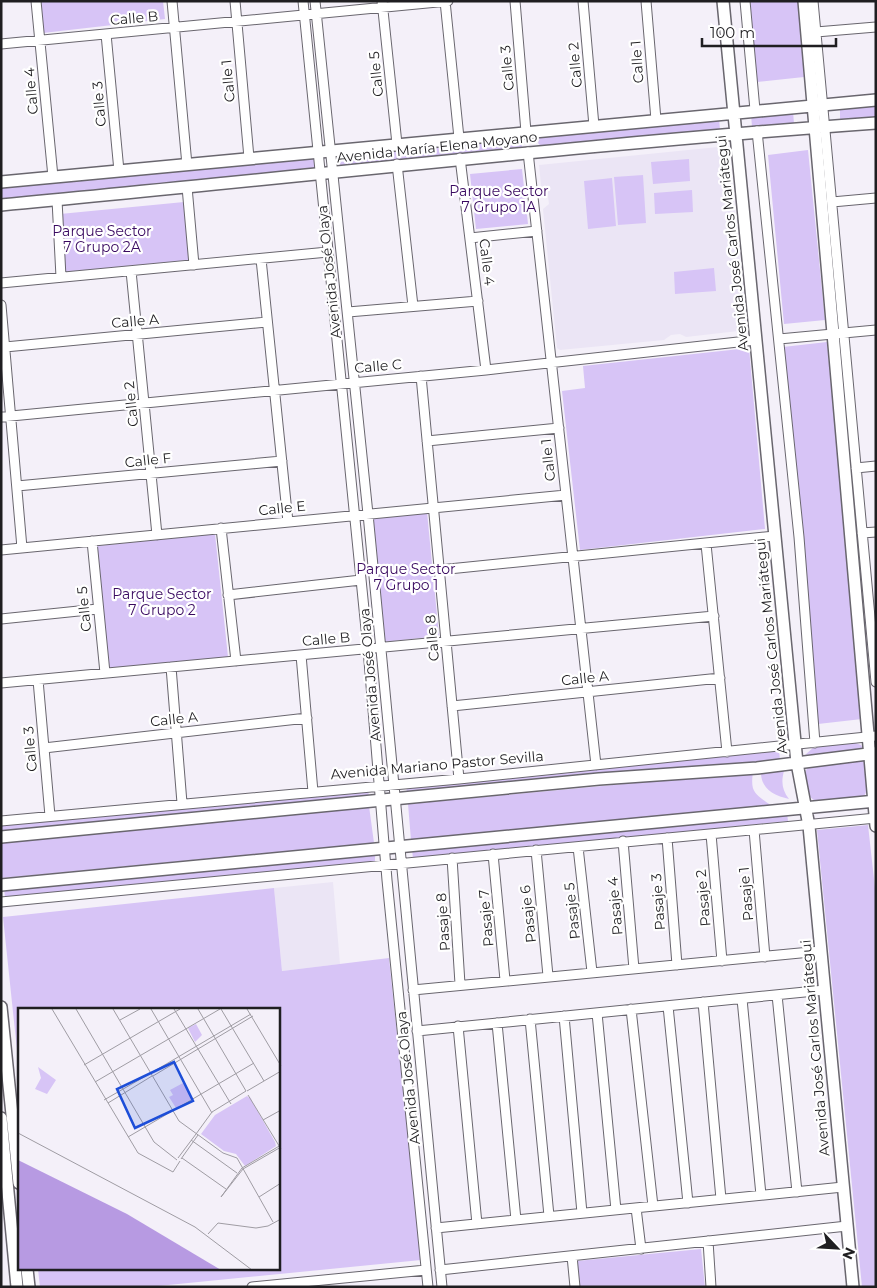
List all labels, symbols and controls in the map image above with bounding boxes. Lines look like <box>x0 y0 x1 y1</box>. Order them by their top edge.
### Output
street label: Calle B <box>109 7 159 29</box>
scale bar <box>702 15 836 47</box>
text: 100 m <box>710 23 755 42</box>
street label: Calle 1 <box>627 40 647 84</box>
street label: Calle 2 <box>564 41 586 89</box>
street label: Calle 3 <box>496 44 518 92</box>
street label: Calle 5 <box>365 50 387 98</box>
street label: Calle 1 <box>217 59 239 103</box>
street label: Calle 4 <box>20 66 42 115</box>
street label: Calle 3 <box>88 80 110 128</box>
street label: Avenida María Elena Moyano <box>336 127 538 166</box>
street label: Avenida José Carlos Mariátegui <box>712 134 752 352</box>
park label: Parque Sector 7 Grupo 1A <box>449 182 549 216</box>
street label: Avenida José Olaya <box>313 204 345 340</box>
park label: Parque Sector 7 Grupo 2A <box>52 222 152 256</box>
street label: Calle 4 <box>475 238 499 287</box>
street label: Calle A <box>110 310 161 332</box>
street label: Calle C <box>353 355 403 377</box>
street label: Calle 2 <box>120 380 142 428</box>
street label: Calle 1 <box>537 438 559 482</box>
street label: Calle F <box>124 449 172 471</box>
street label: Calle E <box>258 497 306 519</box>
street label: Avenida José Carlos Mariátegui <box>751 537 791 755</box>
park label: Parque Sector 7 Grupo 1 <box>356 560 456 594</box>
street label: Calle 5 <box>73 585 95 633</box>
park label: Parque Sector 7 Grupo 2 <box>112 585 212 619</box>
street label: Avenida José Olaya <box>355 607 385 743</box>
street label: Calle 8 <box>421 614 443 662</box>
street label: Calle B <box>301 628 351 650</box>
street label: Calle A <box>560 666 611 689</box>
street label: Calle A <box>149 707 200 730</box>
street label: Calle 3 <box>19 725 41 773</box>
street label: Avenida Mariano Pastor Sevilla <box>330 747 544 783</box>
street label: Pasaje 1 <box>735 866 757 922</box>
street label: Pasaje 2 <box>692 869 714 927</box>
street label: Pasaje 3 <box>647 873 669 931</box>
street label: Pasaje 4 <box>603 875 627 936</box>
street label: Pasaje 5 <box>560 882 584 940</box>
street label: Pasaje 6 <box>516 884 540 944</box>
street label: Pasaje 7 <box>475 889 497 947</box>
street label: Pasaje 8 <box>432 892 454 952</box>
street label: Avenida José Carlos Mariátegui <box>797 939 833 1157</box>
inset map <box>18 1008 280 1270</box>
street label: Avenida José Olaya <box>392 1010 424 1146</box>
north arrow <box>812 1223 862 1273</box>
text: N <box>838 1245 859 1262</box>

